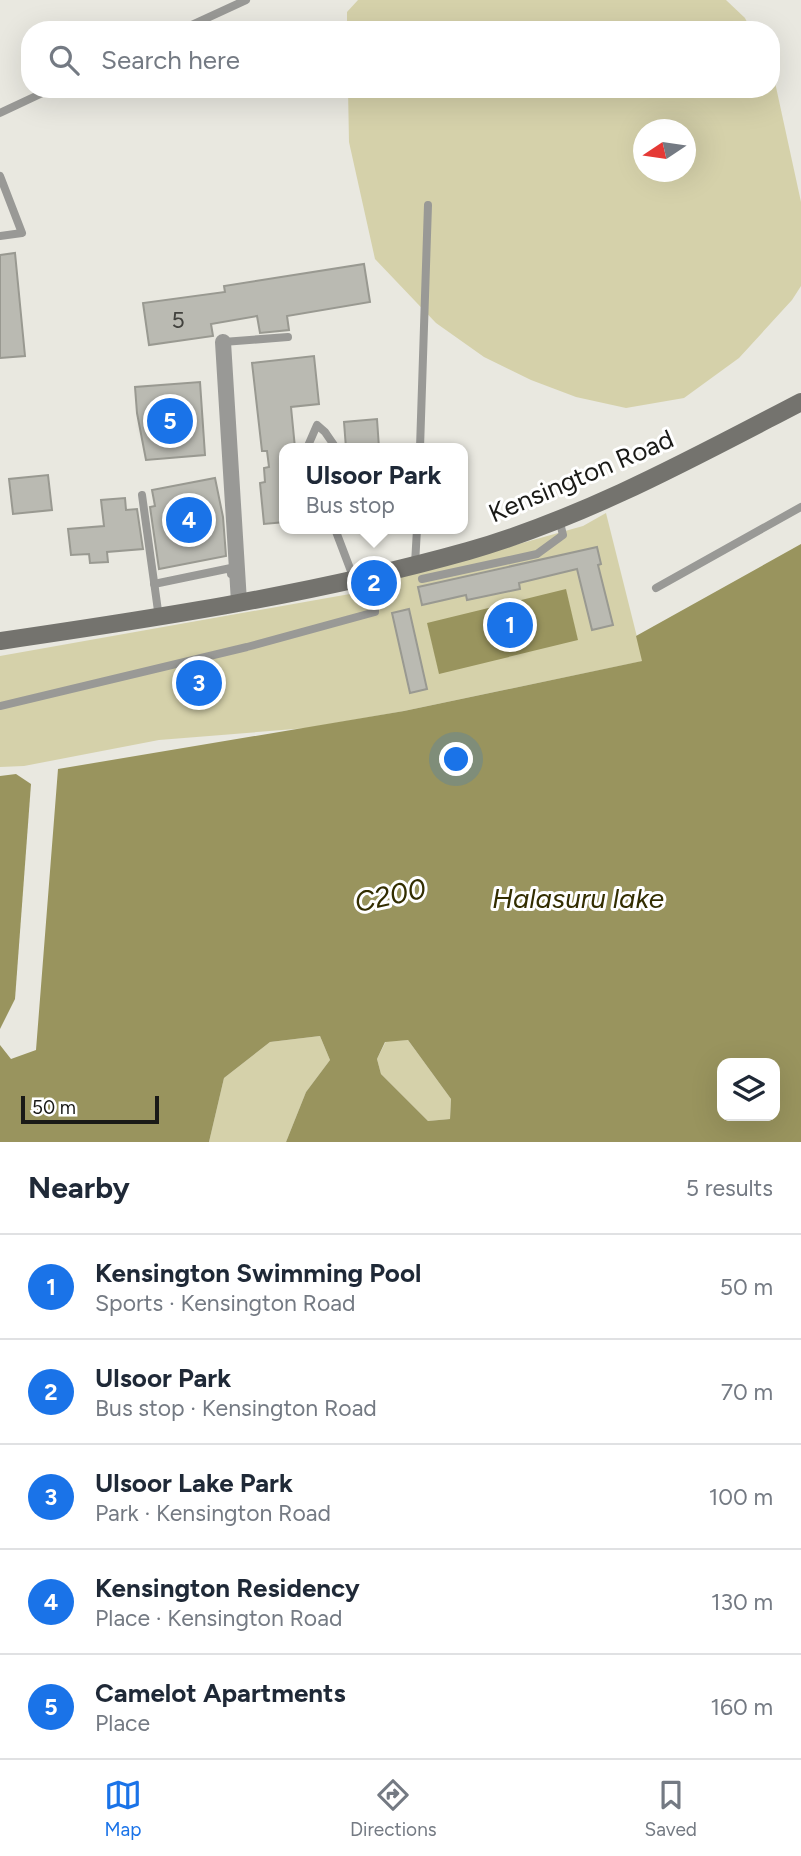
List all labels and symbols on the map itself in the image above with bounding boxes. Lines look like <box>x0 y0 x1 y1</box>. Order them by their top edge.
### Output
north arrow <box>633 119 696 182</box>
house number: 5 <box>171 306 185 334</box>
pin: 5 <box>147 395 193 447</box>
street label: Kensington Road <box>484 423 678 529</box>
pin: 4 <box>166 494 212 546</box>
pin: 2 <box>351 557 397 609</box>
pin: 1 <box>487 599 533 651</box>
pin: 3 <box>176 657 222 709</box>
your location <box>439 742 473 776</box>
water label: C200 <box>351 871 429 919</box>
water label: Halasuru lake <box>492 881 664 915</box>
scale bar <box>21 1093 159 1125</box>

